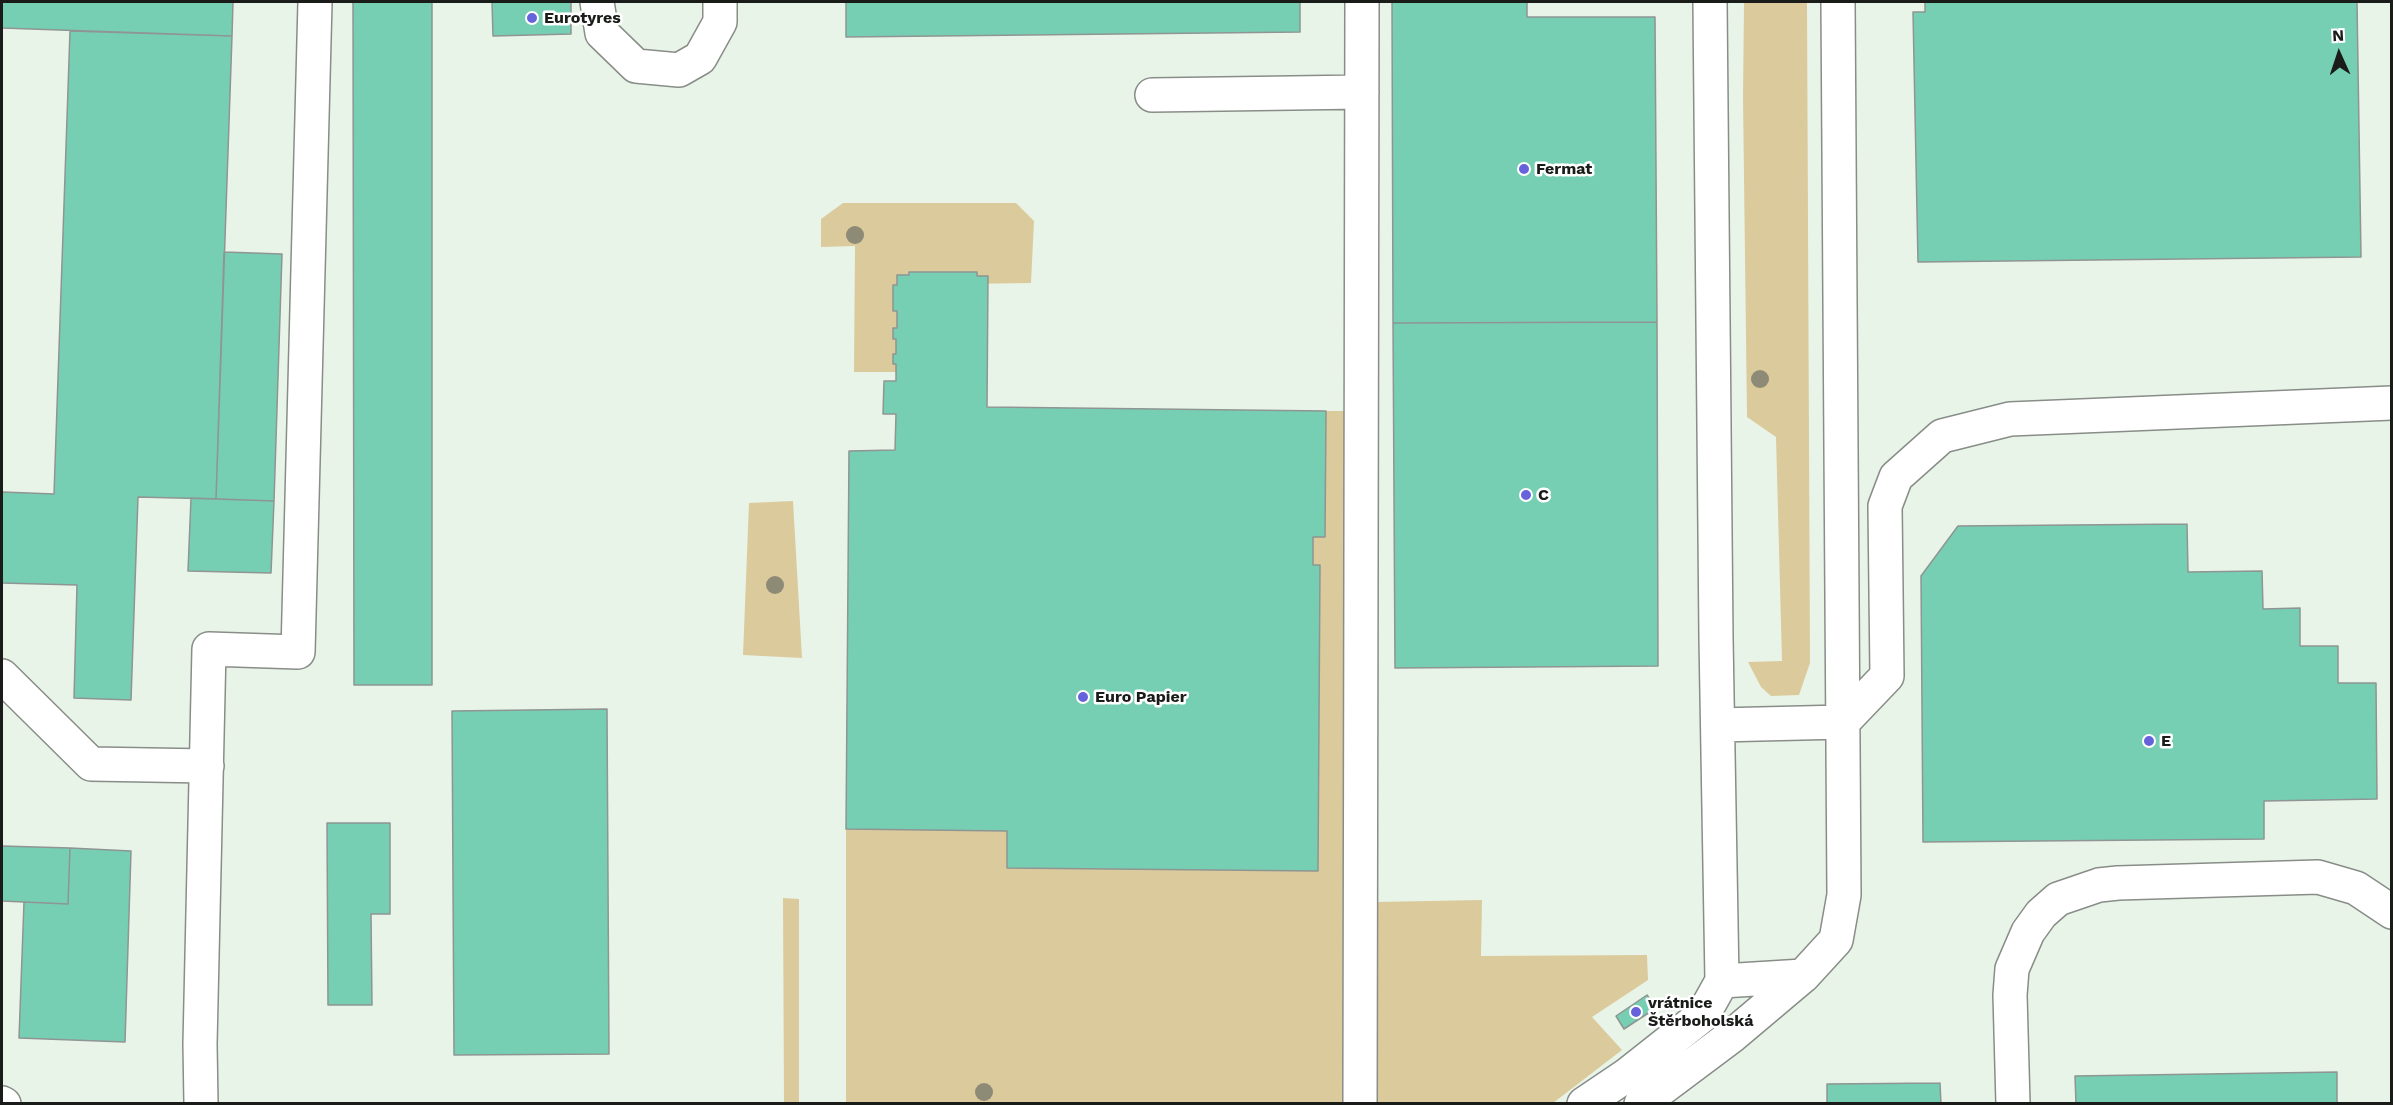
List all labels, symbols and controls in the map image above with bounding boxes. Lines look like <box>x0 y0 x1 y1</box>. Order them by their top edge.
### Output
place label: Eurotyres <box>544 8 621 28</box>
marker: Eurotyres <box>525 11 539 25</box>
north arrow <box>2309 24 2369 84</box>
text: N <box>2332 26 2344 45</box>
place label: Fermat <box>1536 159 1592 179</box>
marker: Fermat <box>1517 162 1531 176</box>
place label: C <box>1538 485 1549 505</box>
marker: C <box>1519 488 1533 502</box>
place label: Euro Papier <box>1095 687 1187 707</box>
marker: Euro Papier <box>1076 690 1090 704</box>
place label: E <box>2161 731 2171 751</box>
marker: E <box>2142 734 2156 748</box>
place label: vrátnice Štěrboholská <box>1648 993 1753 1031</box>
marker: vrátnice Štěrboholská <box>1629 1005 1643 1019</box>

